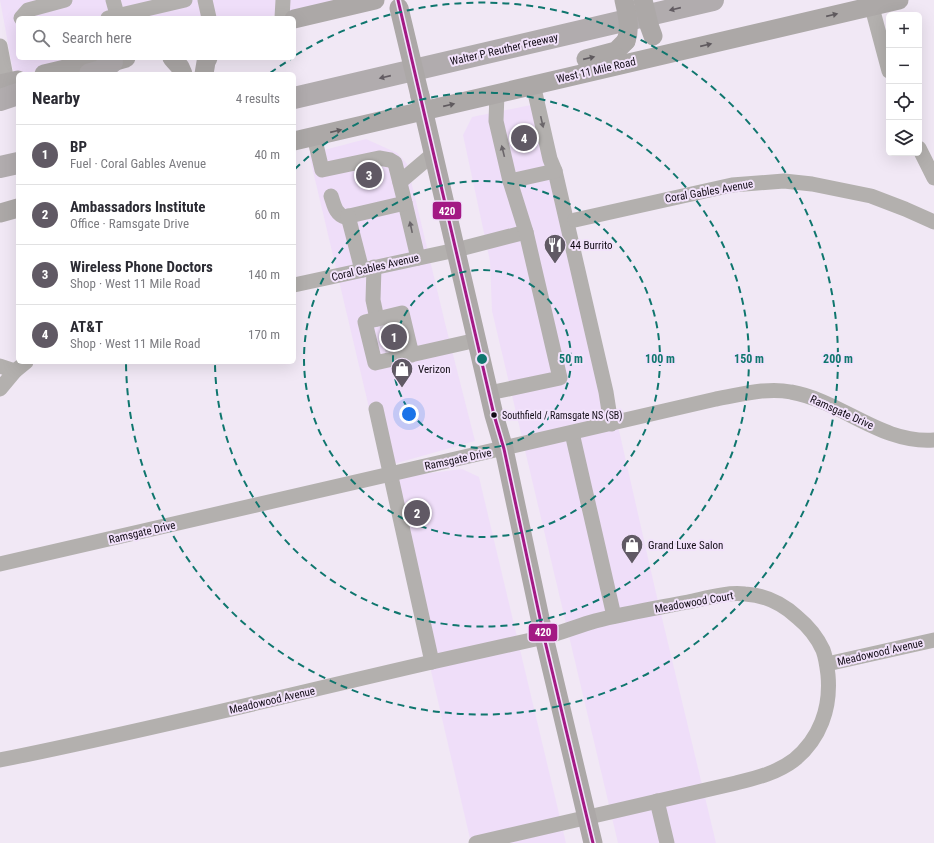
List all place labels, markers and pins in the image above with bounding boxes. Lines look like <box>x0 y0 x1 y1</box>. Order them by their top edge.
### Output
pin: 4 <box>511 123 537 153</box>
pin: 3 <box>356 160 382 190</box>
restaurant icon: 44 Burrito <box>542 232 568 265</box>
place label: 44 Burrito <box>570 239 613 252</box>
pin: 1 <box>381 322 407 352</box>
centre of rings <box>475 352 489 366</box>
shop icon: Verizon <box>389 356 415 389</box>
place label: Verizon <box>418 363 451 376</box>
marker: Southfield / Ramsgate NS (SB) <box>489 410 499 420</box>
place label: Southfield / Ramsgate NS (SB) <box>502 410 622 422</box>
pin: 2 <box>404 498 430 528</box>
shop icon: Grand Luxe Salon <box>619 532 645 565</box>
place label: Grand Luxe Salon <box>648 539 723 552</box>

